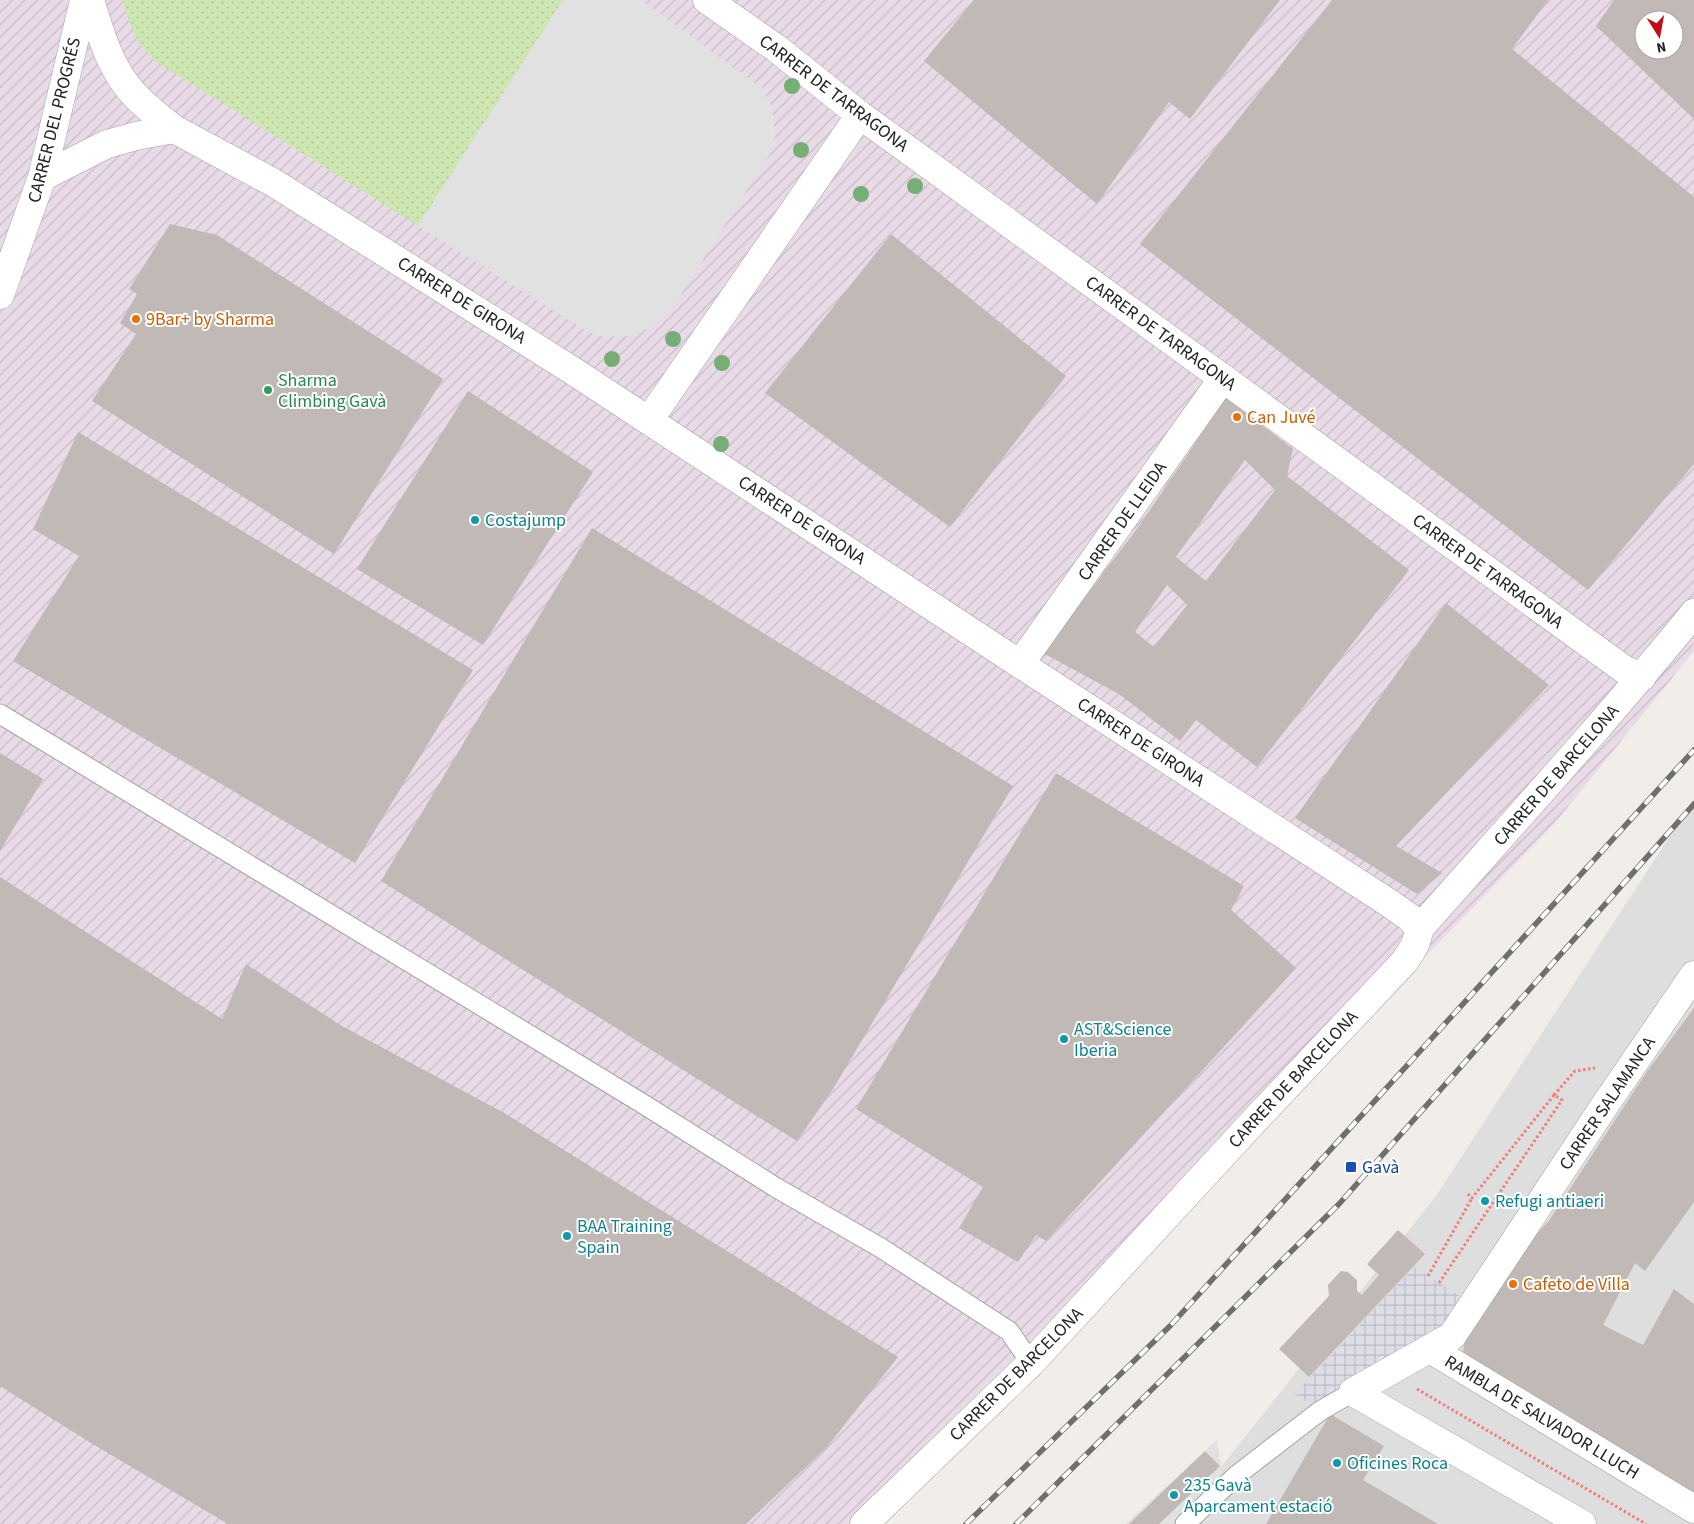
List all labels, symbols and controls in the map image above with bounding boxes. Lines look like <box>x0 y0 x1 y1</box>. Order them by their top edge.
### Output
north arrow <box>1634 10 1684 60</box>
street label: CARRER DE TARRAGONA <box>754 29 914 158</box>
street label: CARRER DEL PROGRÉS <box>22 35 87 205</box>
text: N <box>1655 36 1668 57</box>
street label: CARRER DE GIRONA <box>393 251 531 350</box>
street label: CARRER DE TARRAGONA <box>1080 270 1242 397</box>
place label: 9Bar+ by Sharma <box>146 307 274 332</box>
marker: 9Bar+ by Sharma <box>130 313 142 325</box>
place label: Sharma Climbing Gavà <box>278 368 386 414</box>
marker: Sharma Climbing Gavà <box>262 384 274 396</box>
place label: Can Juvé <box>1247 405 1316 430</box>
marker: Can Juvé <box>1231 411 1243 423</box>
street label: CARRER DE LLEIDA <box>1072 456 1173 586</box>
street label: CARRER DE GIRONA <box>733 470 871 571</box>
place label: Costajump <box>485 508 566 533</box>
street label: CARRER DE TARRAGONA <box>1407 508 1569 635</box>
marker: Costajump <box>469 514 481 526</box>
street label: CARRER DE GIRONA <box>1072 692 1210 793</box>
street label: CARRER DE BARCELONA <box>1488 699 1625 851</box>
street label: CARRER DE BARCELONA <box>1223 1005 1364 1154</box>
place label: AST&Science Iberia <box>1074 1017 1171 1063</box>
street label: CARRER SALAMANCA <box>1553 1031 1662 1175</box>
marker: AST&Science Iberia <box>1058 1033 1070 1045</box>
place label: Gavà <box>1362 1155 1399 1180</box>
marker: Gavà <box>1344 1160 1358 1174</box>
place label: Refugi antiaeri <box>1495 1189 1604 1214</box>
marker: Refugi antiaeri <box>1479 1195 1491 1207</box>
place label: BAA Training Spain <box>577 1214 672 1260</box>
marker: BAA Training Spain <box>561 1230 573 1242</box>
place label: Cafeto de Villa <box>1523 1272 1630 1297</box>
marker: Cafeto de Villa <box>1507 1278 1519 1290</box>
street label: CARRER DE BARCELONA <box>944 1302 1089 1447</box>
street label: RAMBLA DE SALVADOR LLUCH <box>1440 1349 1644 1486</box>
place label: Oficines Roca <box>1347 1451 1448 1476</box>
marker: Oficines Roca <box>1331 1457 1343 1469</box>
place label: 235 Gavà Aparcament estació <box>1184 1473 1332 1519</box>
marker: 235 Gavà Aparcament estació <box>1168 1489 1180 1501</box>

